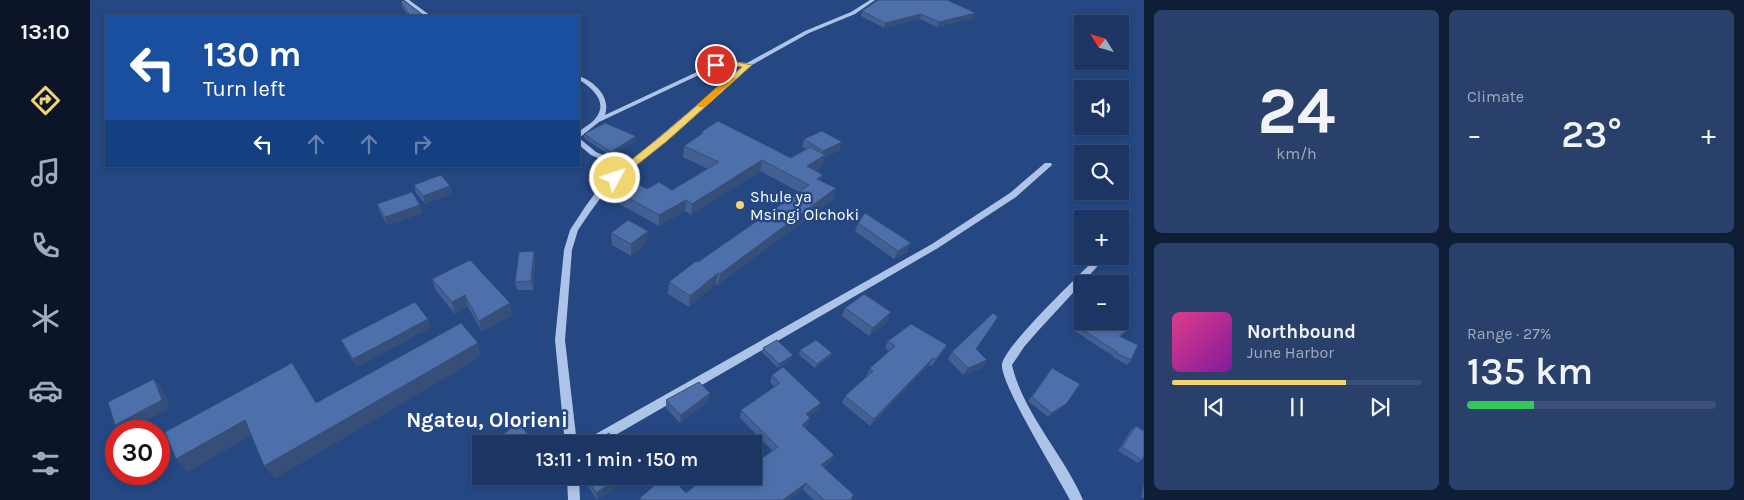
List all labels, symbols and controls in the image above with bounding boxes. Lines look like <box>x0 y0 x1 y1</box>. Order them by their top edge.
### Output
north arrow <box>1074 15 1129 70</box>
map controls <box>1074 15 1129 330</box>
text: 13:10 <box>20 19 70 45</box>
text: 130 m <box>203 34 301 75</box>
icon: left <box>120 35 185 100</box>
pin <box>695 44 737 86</box>
icon: arrive <box>702 51 730 79</box>
text: 24 <box>1257 73 1336 149</box>
text: Turn left <box>203 76 286 102</box>
button: sound <box>1074 80 1129 135</box>
icon: directions <box>28 83 63 118</box>
text: Climate <box>1467 87 1524 106</box>
text: 23° <box>1561 112 1622 157</box>
text: − <box>1467 118 1482 151</box>
text: + <box>1701 118 1716 151</box>
icon: left <box>249 130 277 158</box>
icon: ahead <box>302 130 330 158</box>
icon: ahead <box>355 130 383 158</box>
icon: right <box>408 130 436 158</box>
text: km/h <box>1276 144 1317 163</box>
button: search <box>1074 145 1129 200</box>
position arrow <box>588 151 640 203</box>
icon: music <box>28 155 63 190</box>
place label: Shule ya Msingi Olchoki <box>750 187 859 224</box>
marker: Shule ya Msingi Olchoki <box>734 199 746 211</box>
button: + <box>1074 210 1129 265</box>
icon: phone <box>28 228 63 263</box>
button: − <box>1074 275 1129 330</box>
icon: climate <box>28 301 63 336</box>
text: Northbound <box>1247 321 1356 343</box>
text: Range · 27% <box>1467 324 1551 343</box>
text: June Harbor <box>1247 343 1334 362</box>
text: 135 km <box>1467 349 1593 394</box>
icon: car <box>28 373 63 408</box>
icon: previous <box>1200 393 1228 421</box>
icon: pause <box>1283 393 1311 421</box>
icon: next <box>1366 393 1394 421</box>
district label: Ngateu, Olorieni <box>406 408 568 432</box>
speed limit sign: 30 <box>105 420 170 485</box>
icon: filters <box>28 446 63 481</box>
text: 13:11 · 1 min · 150 m <box>536 449 698 471</box>

